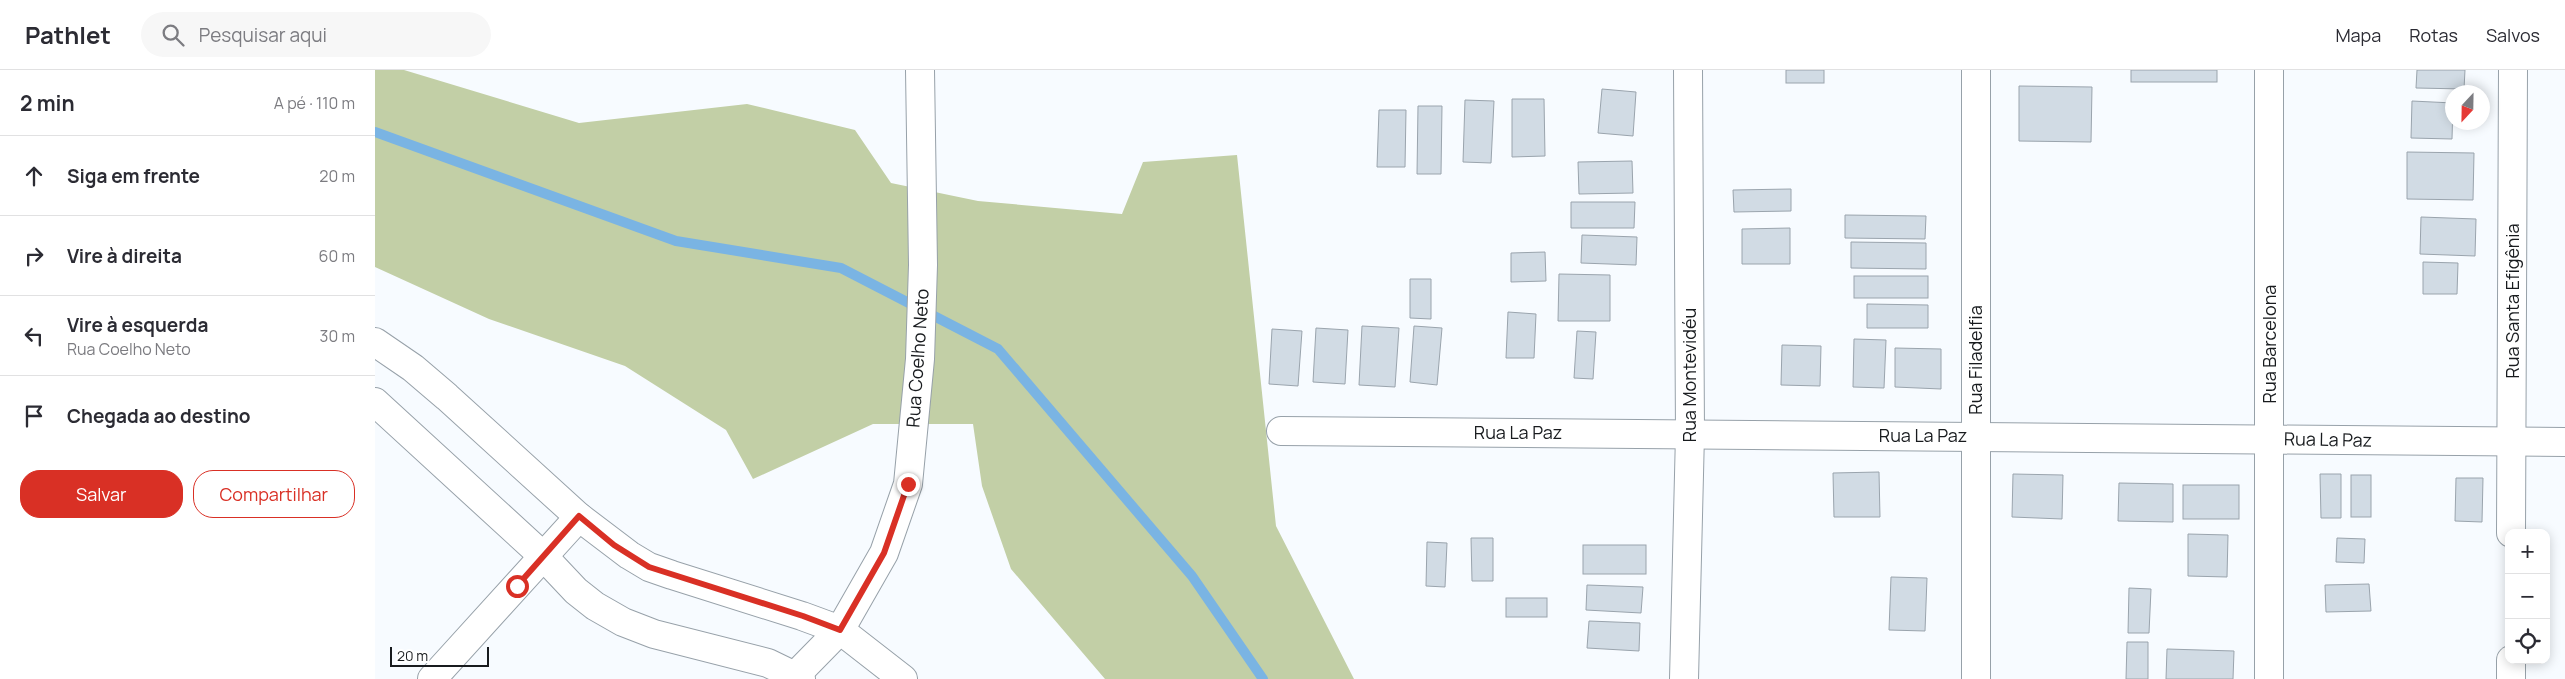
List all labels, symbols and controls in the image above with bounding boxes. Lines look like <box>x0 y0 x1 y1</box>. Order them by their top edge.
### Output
search box <box>141 12 491 57</box>
text: Pathlet <box>25 18 111 51</box>
icon: search <box>159 21 187 49</box>
text: Pesquisar aqui <box>199 22 327 48</box>
text: Mapa <box>2335 23 2381 47</box>
text: Rotas <box>2409 23 2458 47</box>
text: Salvos <box>2486 23 2540 47</box>
north arrow <box>2445 85 2490 130</box>
text: 2 min <box>20 89 75 117</box>
text: A pé · 110 m <box>274 92 355 114</box>
icon: ahead <box>20 162 48 190</box>
text: Siga em frente <box>67 163 200 189</box>
text: 20 m <box>319 165 355 187</box>
street label: Rua Santa Efigênia <box>2500 223 2524 379</box>
icon: right <box>20 242 48 270</box>
text: Vire à direita <box>67 243 182 269</box>
text: 60 m <box>319 245 355 267</box>
street label: Rua Barcelona <box>2257 285 2281 403</box>
street label: Rua Coelho Neto <box>900 288 934 428</box>
street label: Rua Filadelfia <box>1963 305 1987 415</box>
street label: Rua Montevidéu <box>1677 308 1701 442</box>
text: Vire à esquerda <box>67 312 208 338</box>
icon: left <box>20 322 48 350</box>
text: 30 m <box>320 325 355 347</box>
text: Rua Coelho Neto <box>67 338 191 360</box>
icon: arrive <box>20 402 48 430</box>
text: Chegada ao destino <box>67 403 250 429</box>
street label: Rua La Paz <box>1474 420 1562 444</box>
street label: Rua La Paz <box>1879 423 1967 447</box>
street label: Rua La Paz <box>2284 426 2372 452</box>
button: Salvar <box>20 470 183 518</box>
button: Compartilhar <box>193 470 355 518</box>
route end <box>897 473 920 496</box>
map controls <box>2505 529 2550 664</box>
button: + <box>2505 529 2550 574</box>
button: − <box>2505 574 2550 619</box>
route start <box>506 575 529 598</box>
button: locate <box>2505 619 2550 664</box>
scale bar <box>390 644 489 667</box>
text: 20 m <box>397 646 428 665</box>

